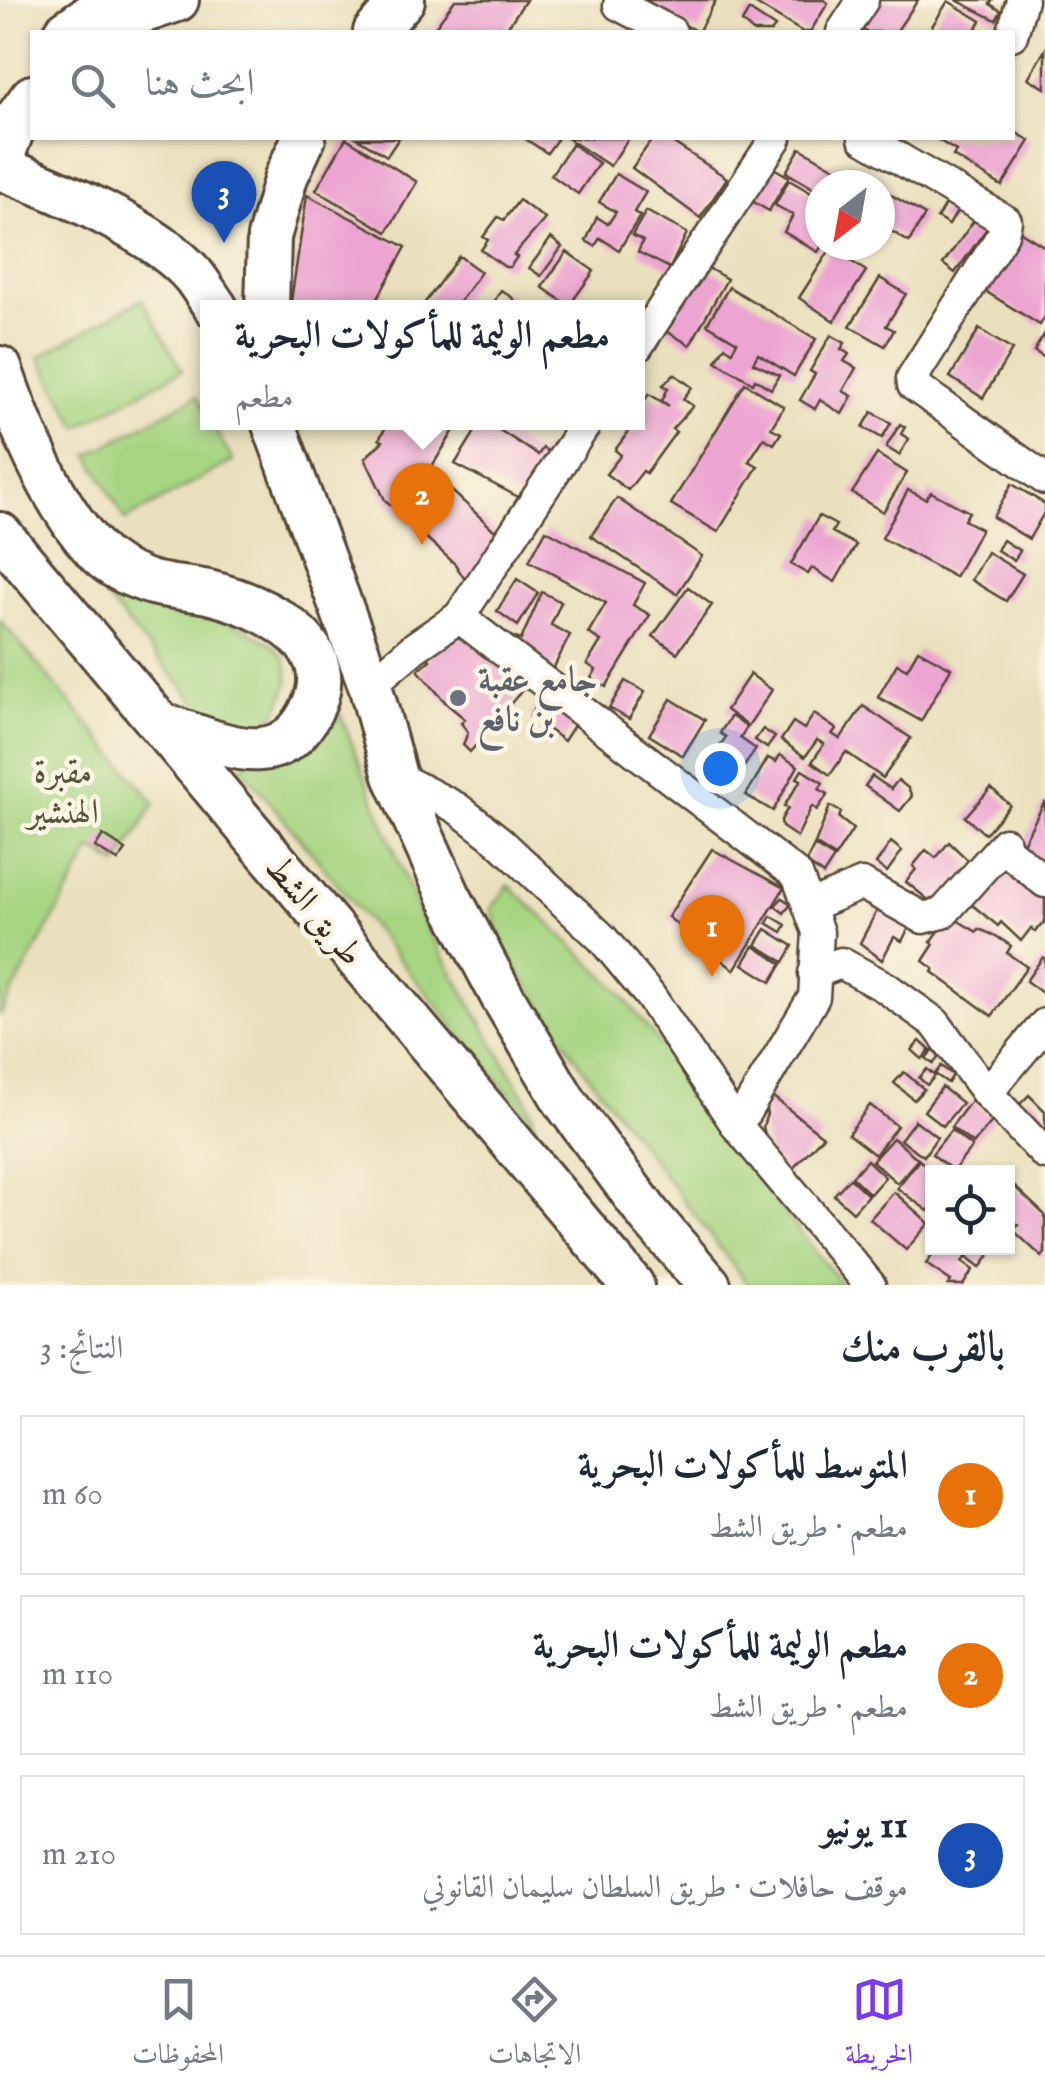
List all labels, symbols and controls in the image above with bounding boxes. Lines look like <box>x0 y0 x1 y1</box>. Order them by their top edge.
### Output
search box <box>30 30 1015 140</box>
icon: search <box>65 58 120 113</box>
text: ابحث هنا <box>145 61 255 109</box>
pin: 3 <box>192 160 256 243</box>
north arrow <box>805 170 895 260</box>
popup <box>200 300 645 430</box>
text: مطعم الوليمة للمأكولات البحرية <box>235 313 610 361</box>
text: مطعم <box>235 378 293 419</box>
pin: 2 <box>390 462 454 545</box>
place label: جامع عقبة بن نافع <box>478 658 597 752</box>
marker: جامع عقبة بن نافع <box>447 687 469 709</box>
your location <box>695 743 746 794</box>
park label: مقبرة الهنشير <box>24 751 99 836</box>
street label: طريق الشط <box>254 847 373 976</box>
pin: 1 <box>680 894 744 977</box>
map controls <box>925 1165 1015 1255</box>
button: locate <box>925 1165 1015 1255</box>
text: بالقرب منك <box>841 1322 1005 1375</box>
text: النتائج: 3 <box>40 1329 124 1370</box>
text: المتوسط للمأكولات البحرية <box>578 1443 908 1491</box>
text: 60 m <box>42 1475 103 1516</box>
text: 1 <box>965 1475 976 1516</box>
text: مطعم · طريق الشط <box>708 1508 908 1549</box>
text: مطعم الوليمة للمأكولات البحرية <box>533 1623 908 1671</box>
text: 110 m <box>42 1655 113 1696</box>
text: 2 <box>963 1655 978 1696</box>
text: مطعم · طريق الشط <box>708 1688 908 1729</box>
text: 11 يونيو <box>821 1803 908 1851</box>
text: 210 m <box>42 1835 116 1876</box>
text: 3 <box>965 1835 976 1876</box>
text: موقف حافلات · طريق السلطان سليمان القانوني <box>422 1868 908 1909</box>
tab: المحفوظات <box>132 1972 224 2081</box>
tab: الاتجاهات <box>488 1972 581 2081</box>
tab: الخريطة <box>845 1972 913 2081</box>

